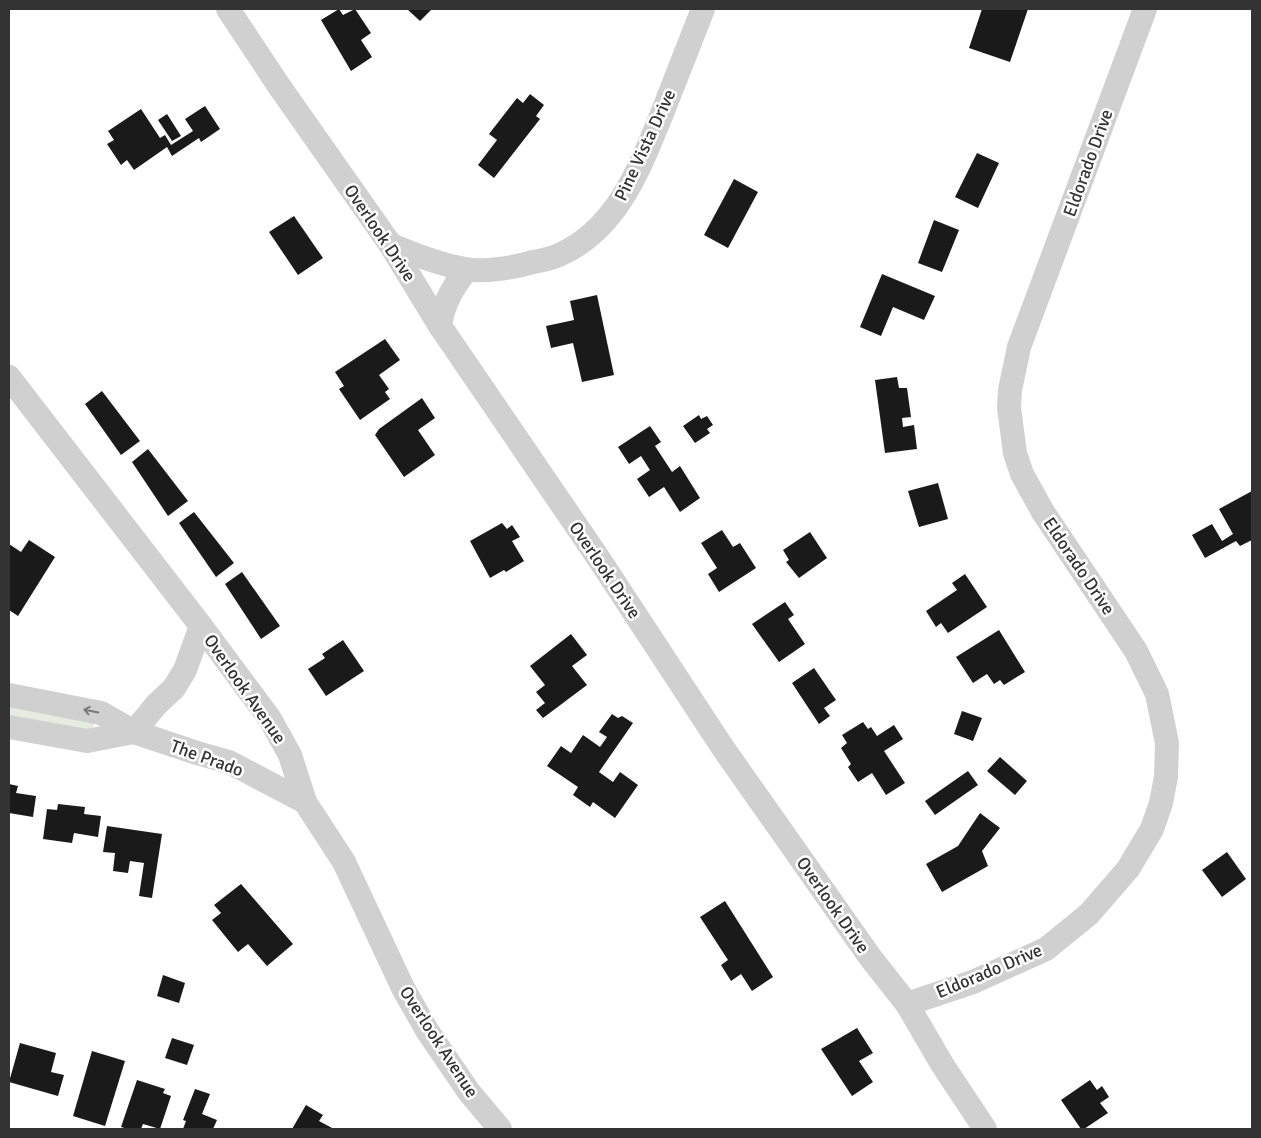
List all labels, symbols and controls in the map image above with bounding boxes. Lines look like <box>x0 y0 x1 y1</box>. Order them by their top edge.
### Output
street label: Pine Vista Drive <box>610 86 680 204</box>
street label: Eldorado Drive <box>1058 106 1118 220</box>
street label: Overlook Drive <box>339 180 421 286</box>
street label: Eldorado Drive <box>1038 513 1120 619</box>
street label: Overlook Drive <box>564 517 646 623</box>
street label: Overlook Avenue <box>199 630 291 748</box>
one-way arrow <box>83 706 99 715</box>
street label: The Prado <box>168 735 246 781</box>
street label: Overlook Drive <box>792 853 874 957</box>
street label: Eldorado Drive <box>933 939 1045 1003</box>
street label: Overlook Avenue <box>395 982 483 1102</box>

